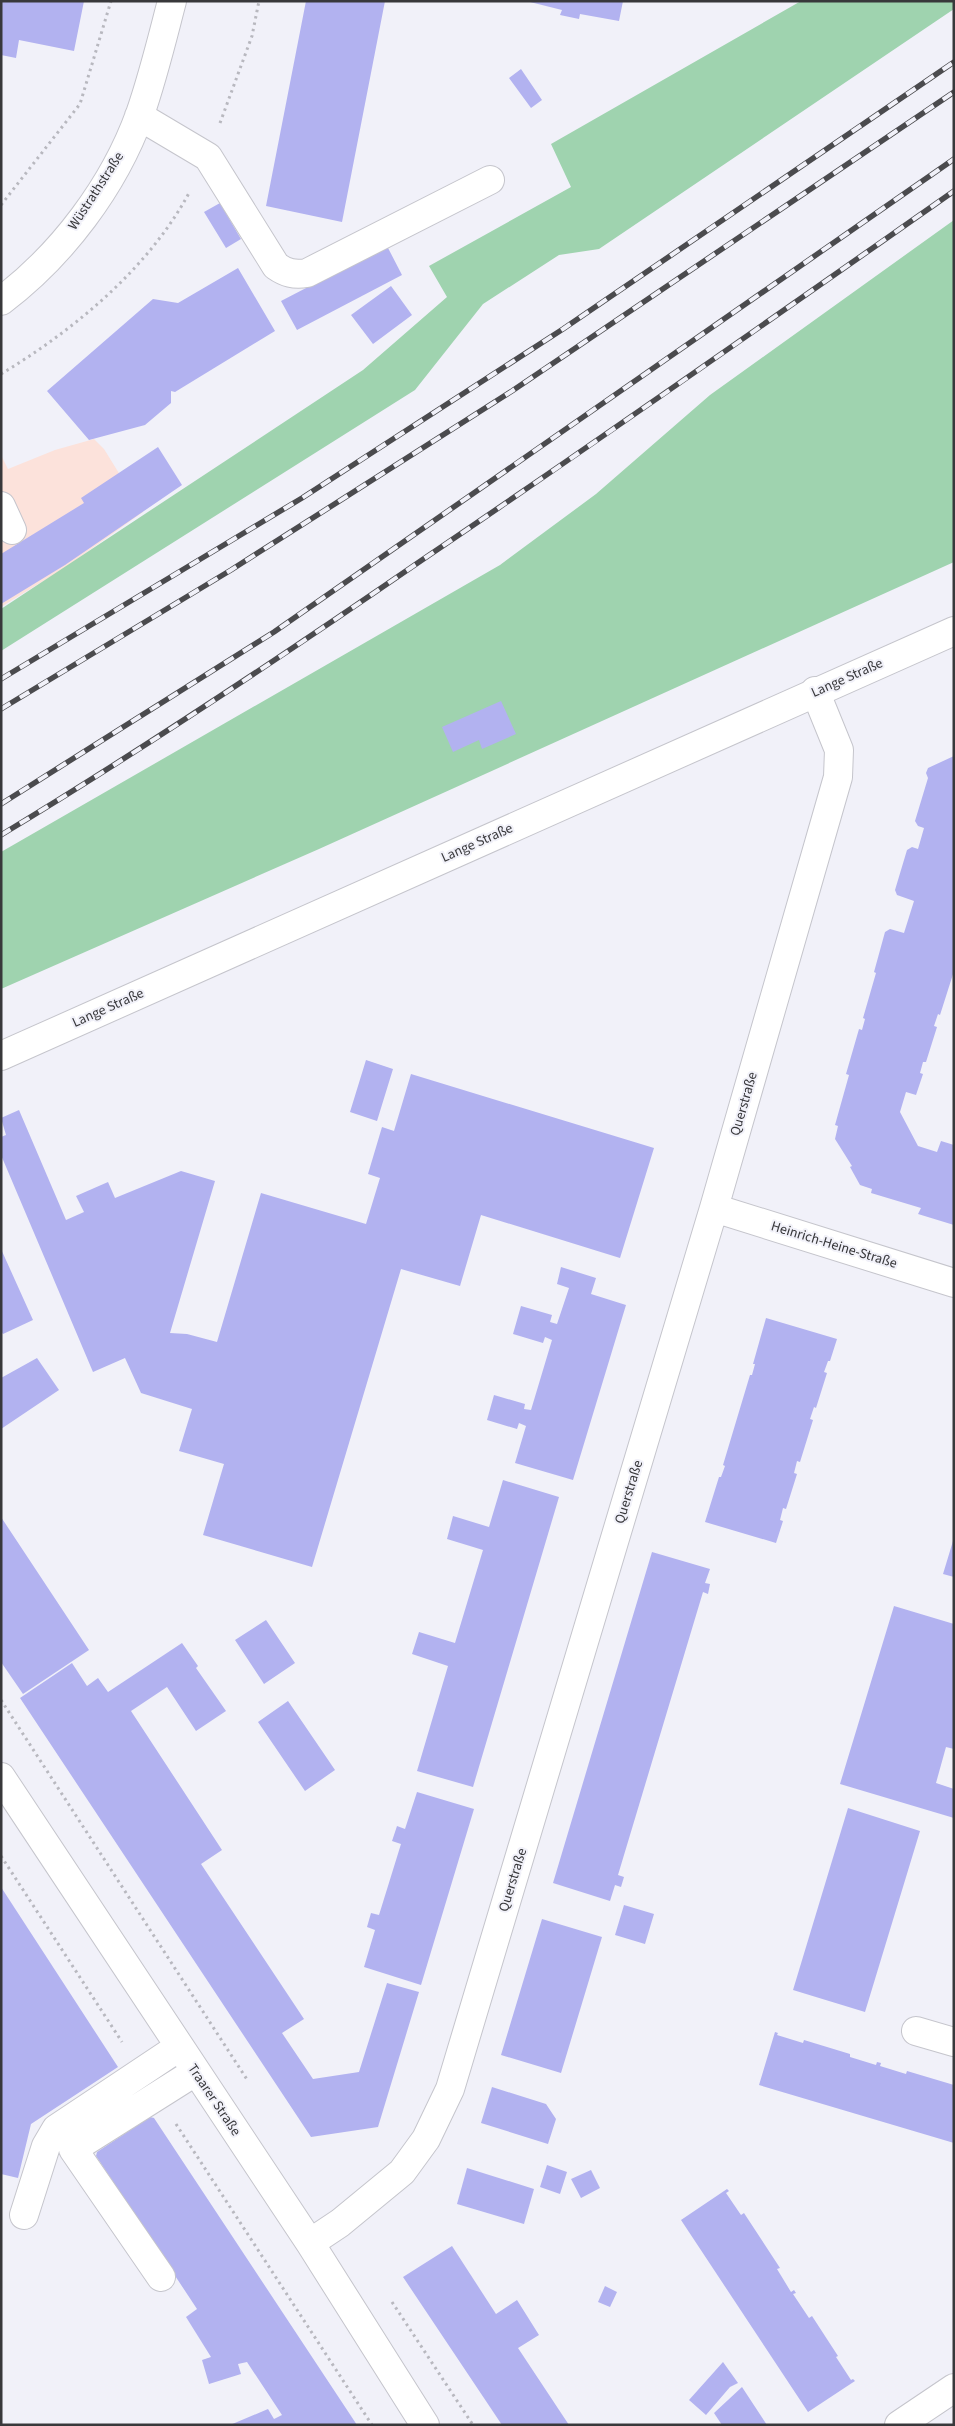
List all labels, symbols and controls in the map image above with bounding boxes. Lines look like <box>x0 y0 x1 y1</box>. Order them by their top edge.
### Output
street label: Wüstrathstraße <box>63 148 129 234</box>
street label: Lange Straße <box>808 653 886 703</box>
street label: Lange Straße <box>438 818 516 868</box>
street label: Lange Straße <box>69 983 147 1033</box>
street label: Querstraße <box>725 1070 763 1138</box>
street label: Heinrich-Heine-Straße <box>769 1216 899 1274</box>
street label: Querstraße <box>610 1458 648 1526</box>
street label: Querstraße <box>494 1846 532 1914</box>
street label: Traarer Straße <box>182 2060 246 2140</box>

